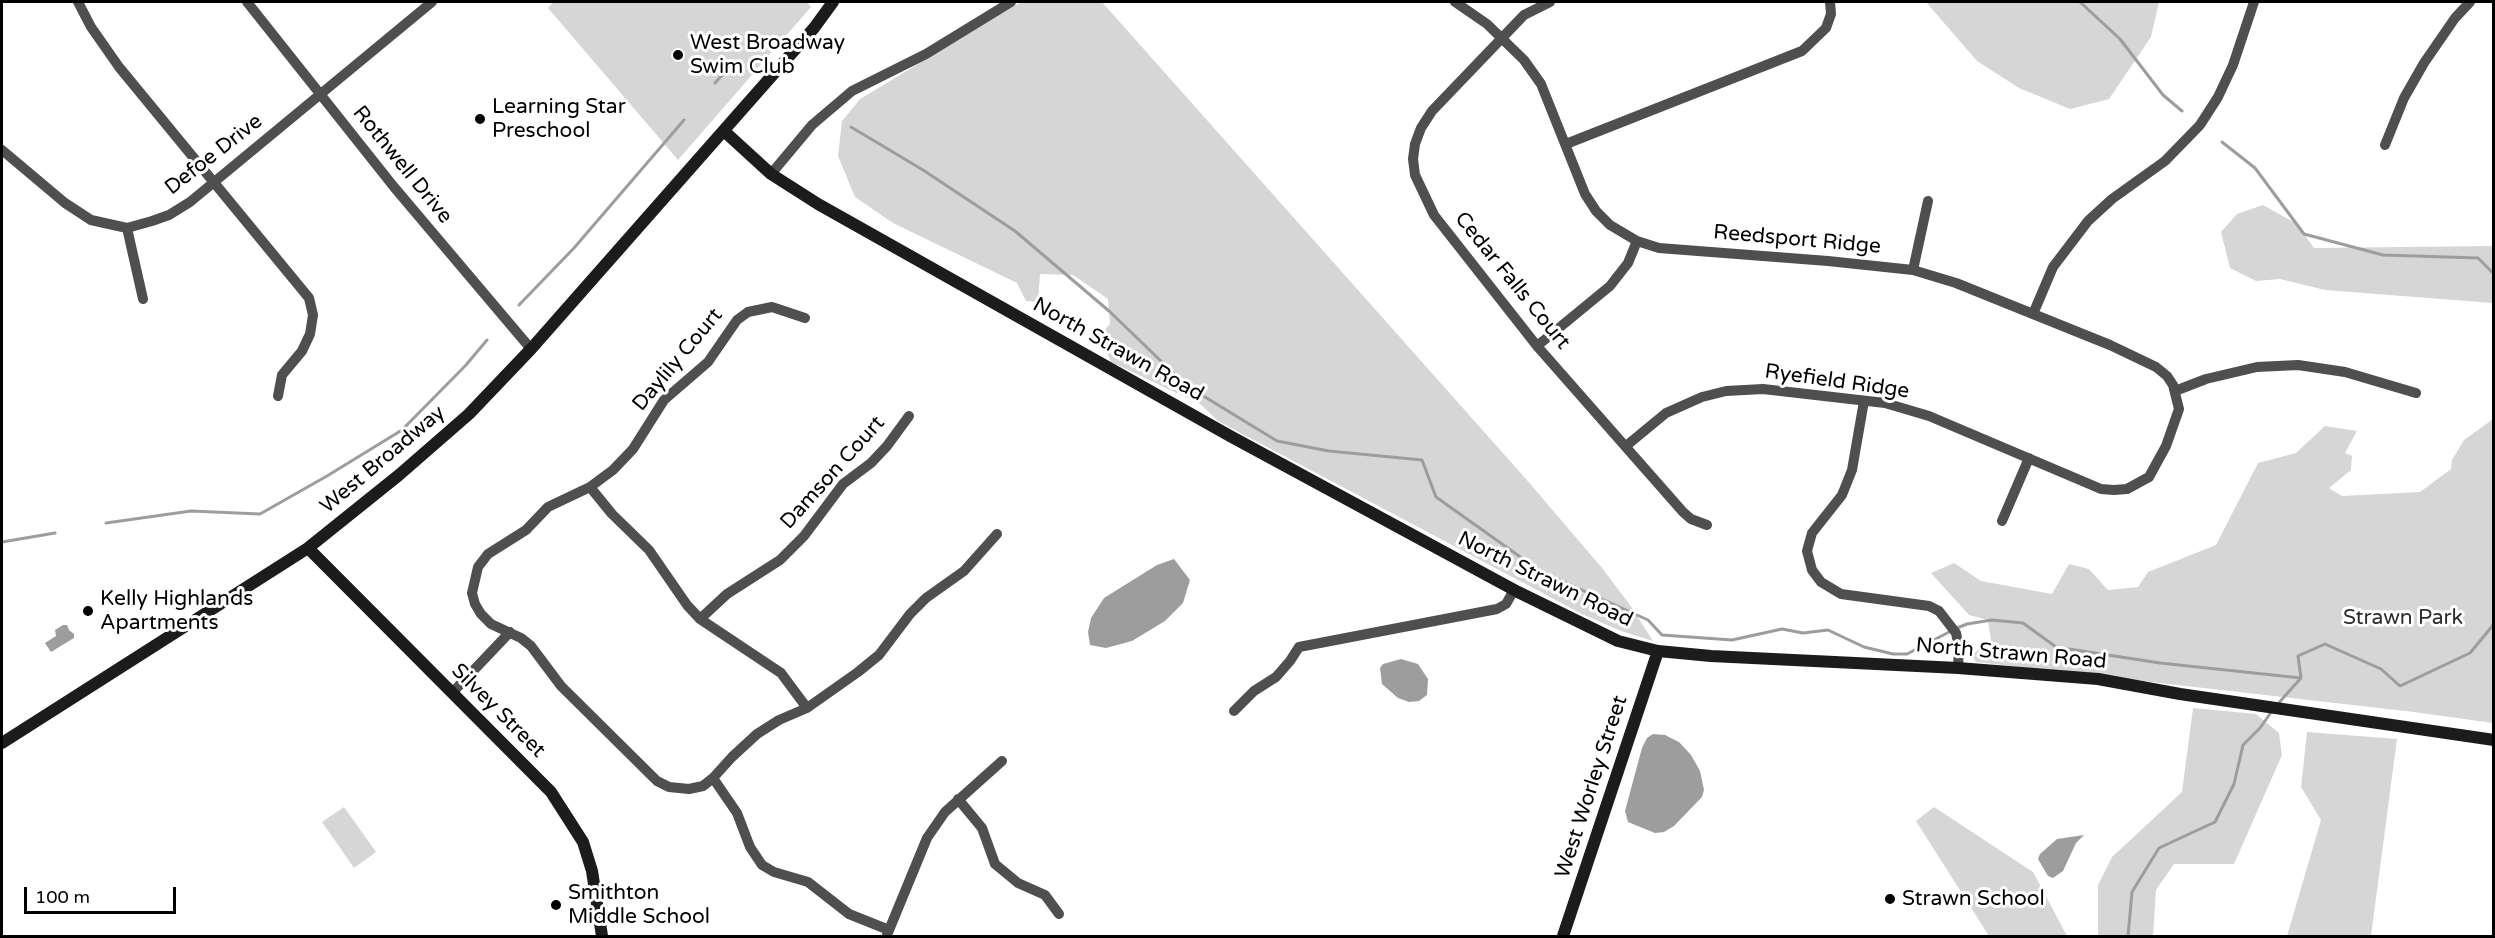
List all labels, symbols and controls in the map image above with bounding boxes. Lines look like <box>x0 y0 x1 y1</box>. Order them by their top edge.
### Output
place label: West Broadway Swim Club <box>690 30 845 80</box>
marker: West Broadway Swim Club <box>671 48 685 62</box>
place label: Learning Star Preschool <box>492 94 626 144</box>
street label: Rothwell Drive <box>347 101 457 229</box>
street label: Defoe Drive <box>160 109 268 201</box>
marker: Learning Star Preschool <box>473 112 487 126</box>
street label: Cedar Falls Court <box>1449 207 1575 355</box>
street label: Reedsport Ridge <box>1712 220 1882 260</box>
street label: North Strawn Road <box>1028 293 1208 407</box>
street label: Daylily Court <box>628 303 728 417</box>
street label: Ryefield Ridge <box>1763 359 1911 405</box>
street label: West Broadway <box>316 401 450 519</box>
street label: Damson Court <box>776 411 890 535</box>
street label: North Strawn Road <box>1453 527 1637 633</box>
place label: Kelly Highlands Apartments <box>100 586 253 636</box>
marker: Kelly Highlands Apartments <box>81 604 95 618</box>
park label: Strawn Park <box>2343 605 2463 631</box>
street label: North Strawn Road <box>1915 633 2107 675</box>
street label: Silvey Street <box>446 659 550 763</box>
street label: West Worley Street <box>1551 693 1633 881</box>
scale bar <box>27 875 178 913</box>
place label: Smithton Middle School <box>568 880 710 930</box>
text: 100 m <box>35 886 90 908</box>
place label: Strawn School <box>1902 886 2045 912</box>
marker: Strawn School <box>1883 892 1897 906</box>
marker: Smithton Middle School <box>549 898 563 912</box>

